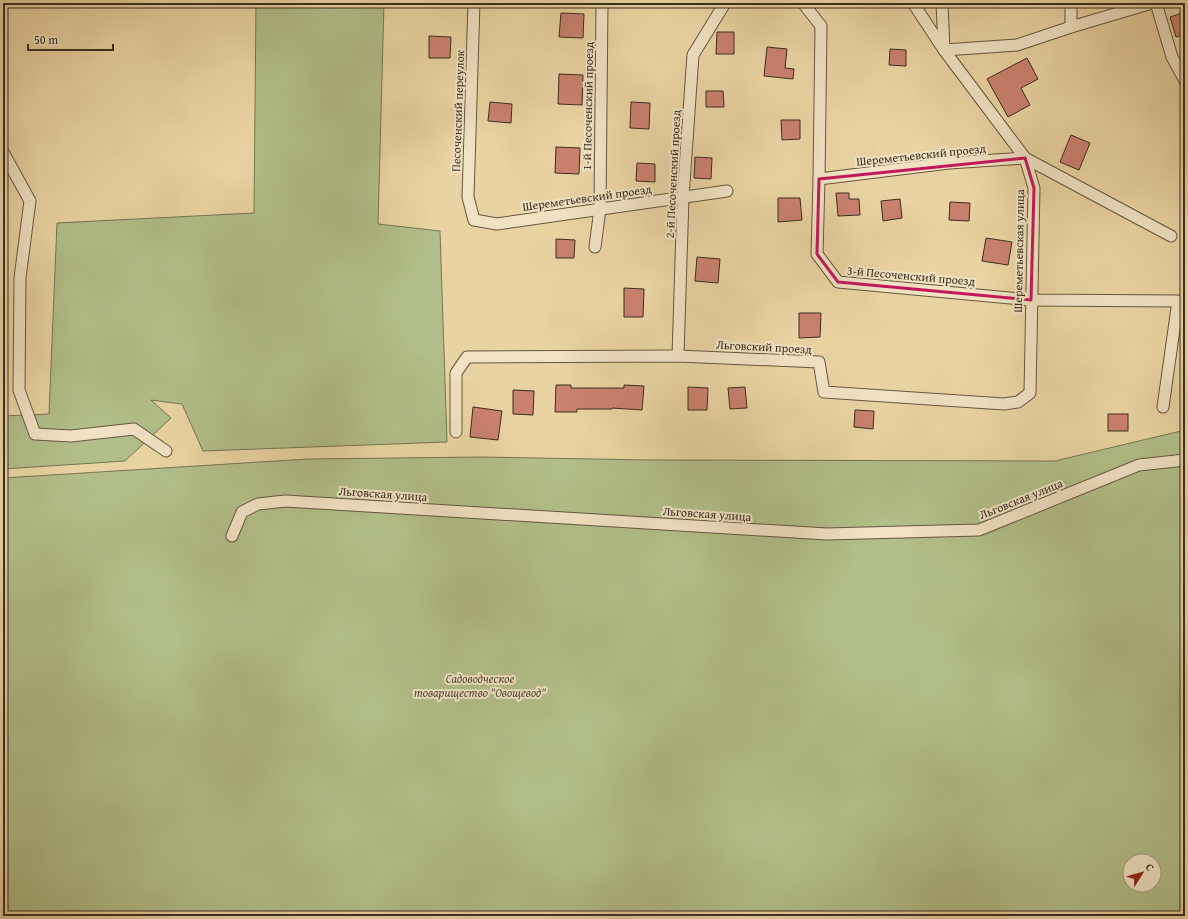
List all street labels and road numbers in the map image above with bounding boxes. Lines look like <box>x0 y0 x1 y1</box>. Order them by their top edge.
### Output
street label: 1-й Песоченский проезд <box>578 41 597 171</box>
street label: Песоченский переулок <box>447 49 468 172</box>
street label: 2-й Песоченский проезд <box>661 109 684 239</box>
street label: Шереметьевский проезд <box>855 139 987 170</box>
street label: Шереметьевский проезд <box>521 180 653 215</box>
street label: Шереметьевская улица <box>1009 189 1028 313</box>
street label: 3-й Песоченский проезд <box>846 261 976 290</box>
street label: Льговский проезд <box>716 336 813 358</box>
street label: Льговская улица <box>976 474 1065 523</box>
street label: Льговская улица <box>338 482 428 505</box>
street label: Льговская улица <box>662 502 752 525</box>

